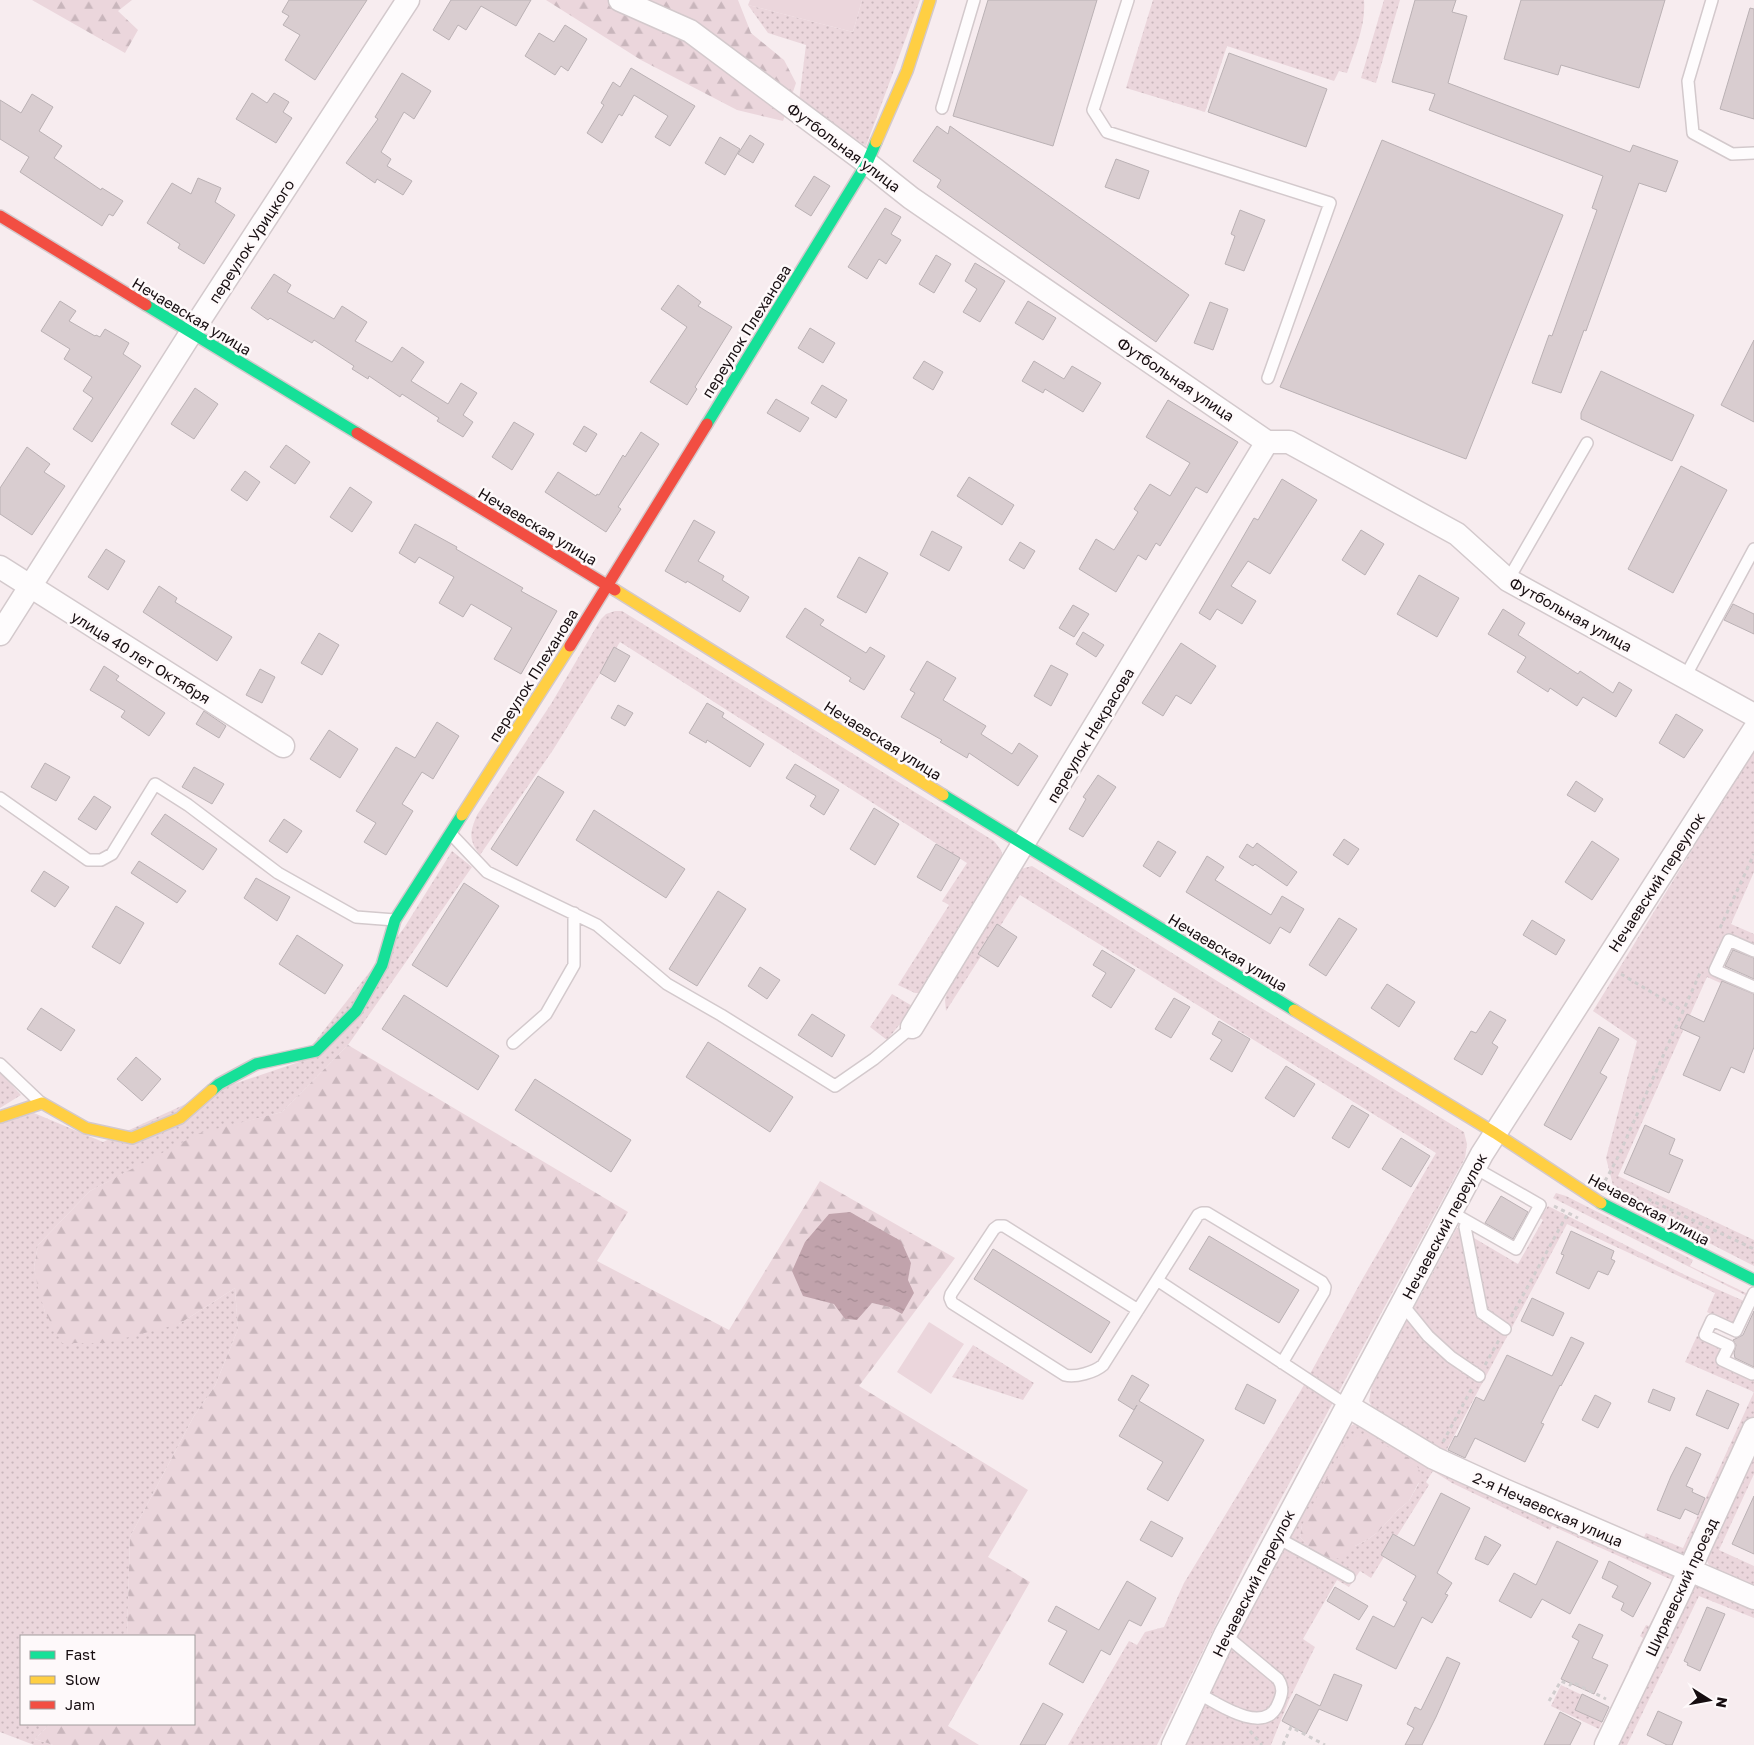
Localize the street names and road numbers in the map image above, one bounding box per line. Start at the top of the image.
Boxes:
street label: Футбольная улица [784,99,904,195]
street label: переулок Урицкого [204,176,298,306]
street label: переулок Плеханова [698,261,794,401]
street label: Нечаевская улица [129,273,255,359]
street label: Футбольная улица [1114,333,1238,425]
street label: Нечаевская улица [475,483,601,569]
street label: Футбольная улица [1507,573,1635,655]
street label: переулок Плеханова [485,605,581,745]
street label: улица 40 лет Октября [68,607,214,707]
street label: переулок Некрасова [1043,664,1137,806]
street label: Нечаевская улица [821,696,945,784]
street label: Нечаевский переулок [1604,809,1708,955]
street label: Нечаевская улица [1165,909,1291,995]
street label: Нечаевский переулок [1398,1150,1490,1302]
street label: Нечаевская улица [1585,1169,1713,1249]
street label: 2-я Нечаевская улица [1470,1468,1626,1550]
street label: Нечаевский переулок [1208,1506,1298,1660]
street label: Ширяевский проезд [1641,1515,1721,1659]

